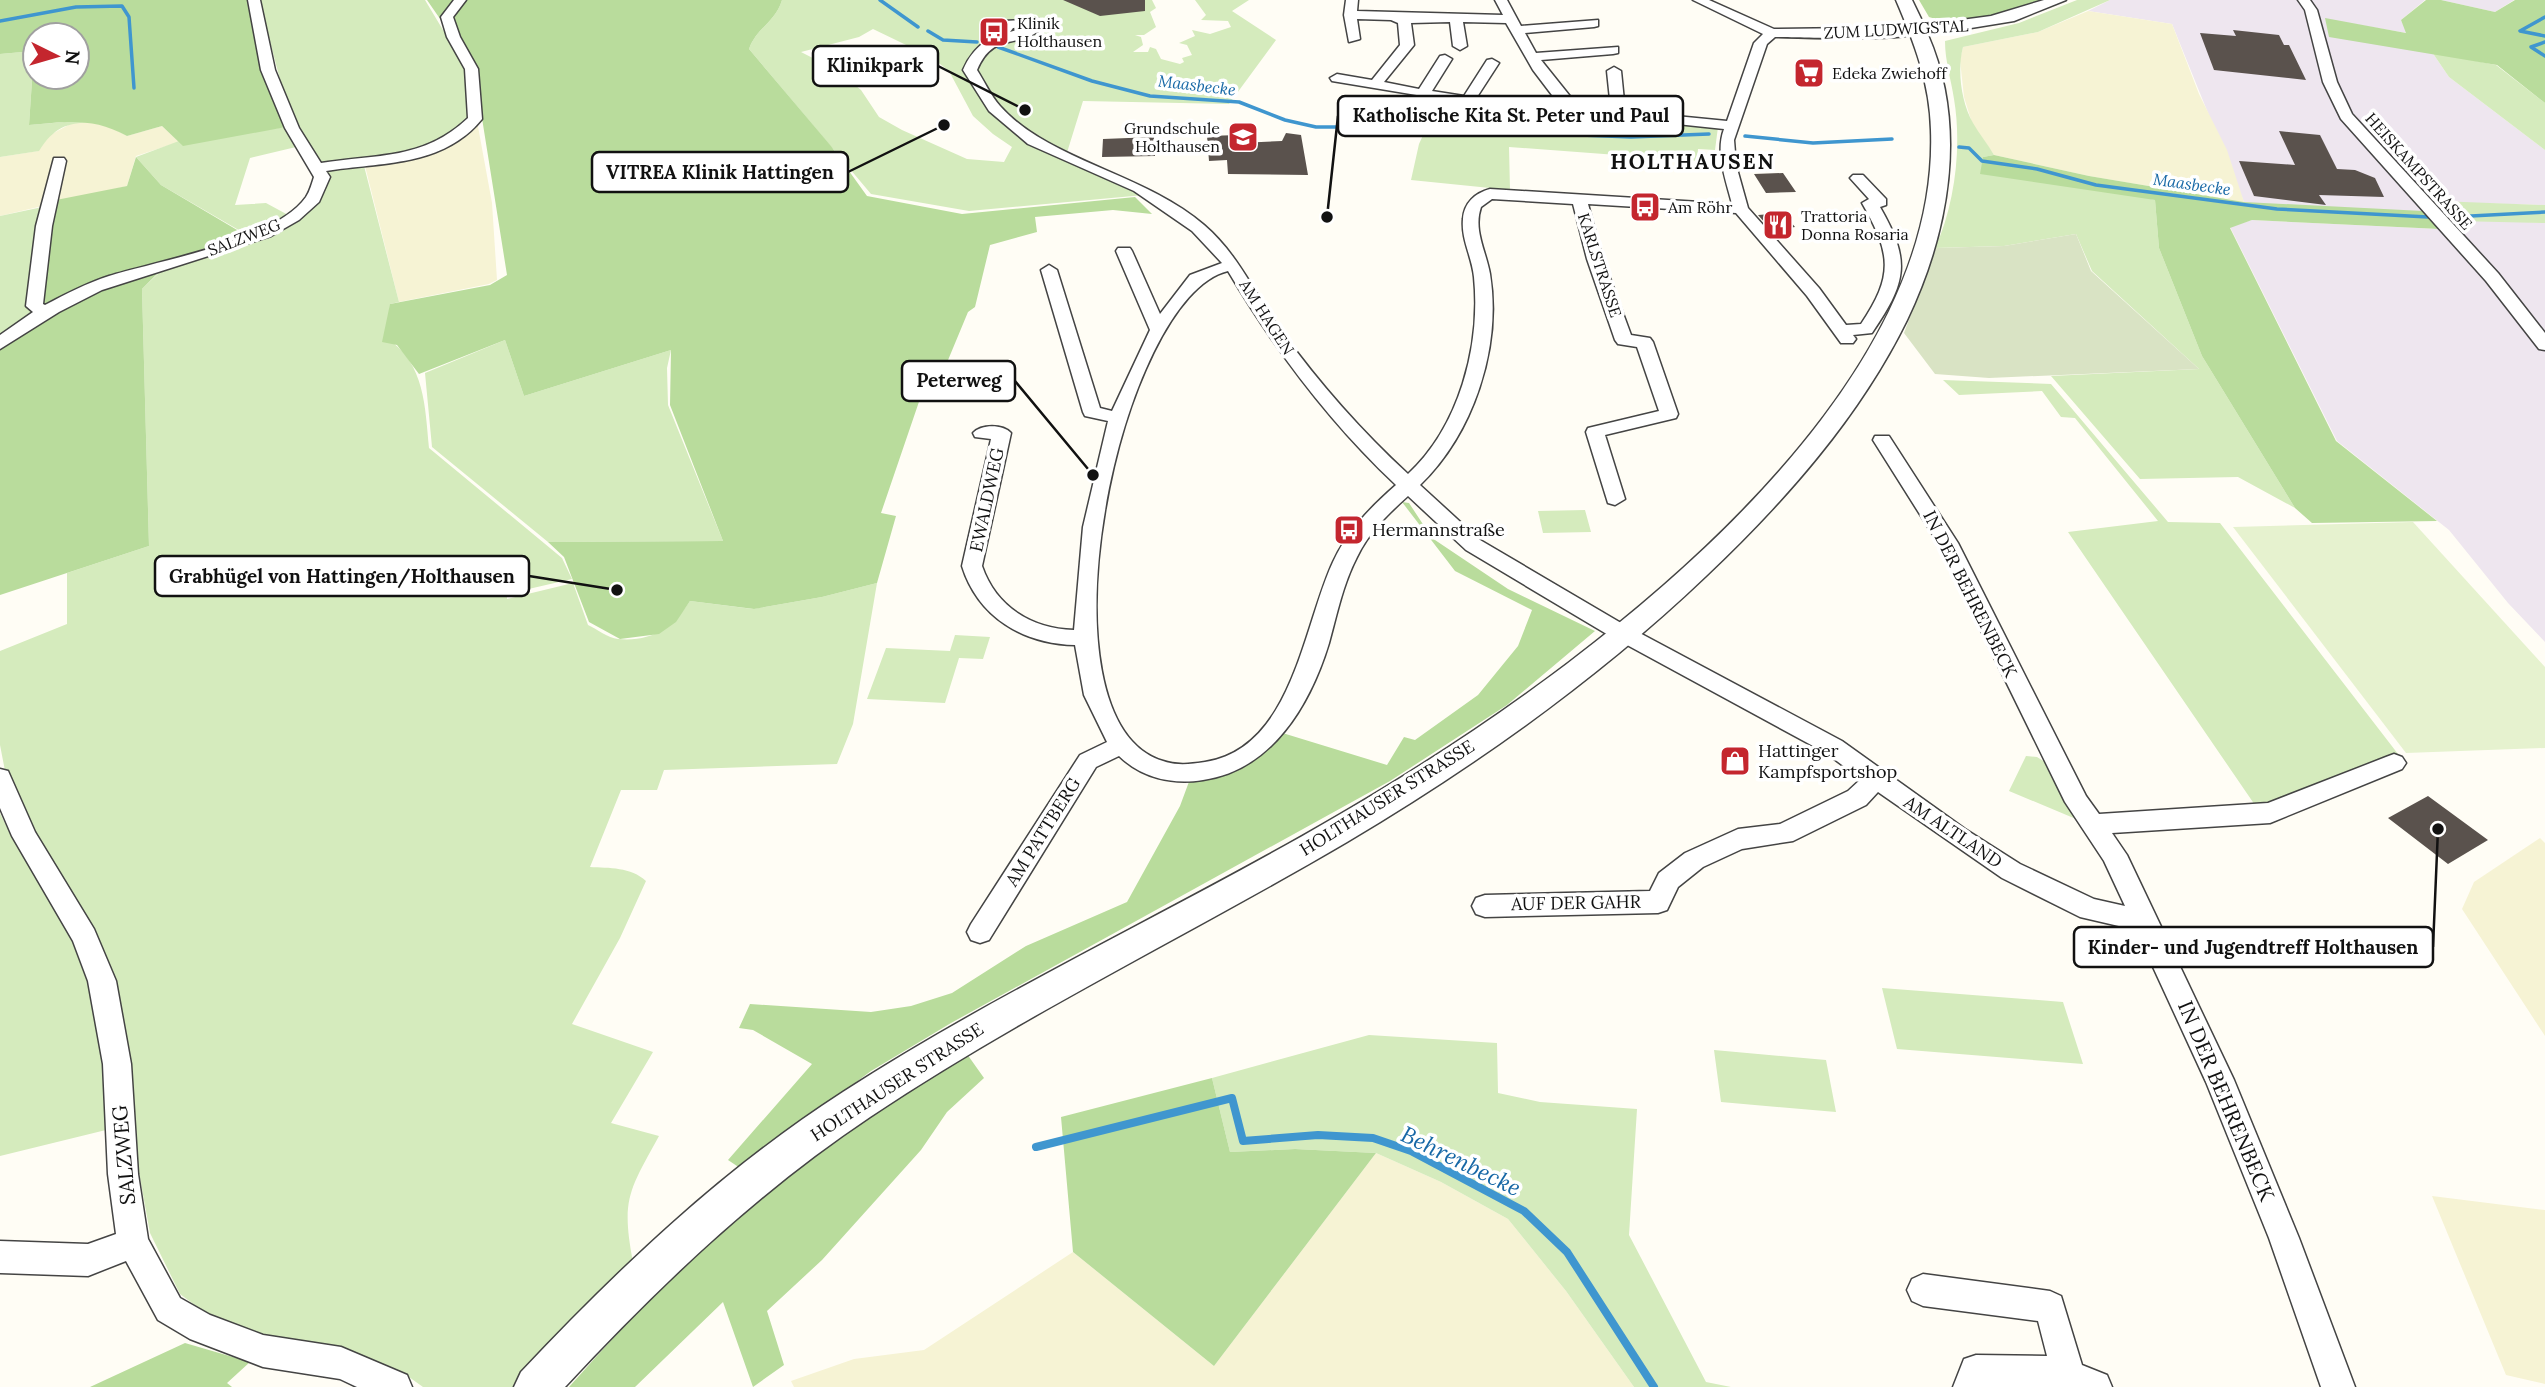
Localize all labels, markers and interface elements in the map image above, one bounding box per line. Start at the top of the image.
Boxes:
place label: Klinik Holthausen [1017,13,1102,51]
bus stop icon: Klinik Holthausen [977,15,1011,49]
street label: ZUM LUDWIGSTAL [1823,15,1969,43]
north arrow [21,21,91,91]
callout: Klinikpark [813,46,938,86]
text: N [60,49,86,66]
text: Klinikpark [827,53,923,77]
supermarket icon: Edeka Zwiehoff [1792,56,1826,90]
place label: Edeka Zwiehoff [1832,63,1948,83]
water label: Maasbecke [1157,70,1237,100]
callout: Katholische Kita St. Peter und Paul [1338,96,1683,136]
text: Katholische Kita St. Peter und Paul [1353,103,1669,127]
street label: HEISKAMPSTRASSE [2361,108,2477,234]
place label: Grundschule Holthausen [1124,118,1220,156]
school or university icon: Grundschule Holthausen [1226,120,1260,154]
district label: HOLTHAUSEN [1610,148,1776,175]
callout: VITREA Klinik Hattingen [592,152,848,192]
text: VITREA Klinik Hattingen [606,160,834,184]
water label: Maasbecke [2152,169,2232,199]
bus stop icon: Am Röhr [1628,190,1662,224]
place label: Am Röhr [1667,197,1732,217]
place label: Trattoria Donna Rosaria [1801,206,1909,244]
restaurant icon: Trattoria Donna Rosaria [1761,208,1795,242]
street label: KARLSTRASSE [1574,210,1626,320]
street label: SALZWEG [205,214,283,260]
street label: AM HAGEN [1235,275,1299,358]
callout: Peterweg [902,361,1015,401]
text: Peterweg [916,368,1003,392]
street label: EWALDWEG [964,445,1009,554]
street label: IN DER BEHRENBECK [1918,506,2023,682]
bus stop icon: Hermannstraße [1332,513,1366,547]
place label: Hermannstraße [1372,518,1505,541]
callout: Grabhügel von Hattingen/Holthausen [155,556,529,596]
text: Grabhügel von Hattingen/Holthausen [169,564,515,589]
street label: HOLTHAUSER STRASSE [1295,734,1478,861]
place label: Hattinger Kampfsportshop [1758,739,1897,783]
shop icon: Hattinger Kampfsportshop [1718,744,1752,778]
street label: AM PATTBERG [999,773,1085,891]
street label: AM ALTLAND [1899,790,2007,873]
street label: AUF DER GAHR [1510,890,1642,915]
callout: Kinder- und Jugendtreff Holthausen [2074,927,2433,967]
text: Kinder- und Jugendtreff Holthausen [2088,935,2418,959]
street label: IN DER BEHRENBECK [2172,996,2281,1206]
street label: HOLTHAUSER STRASSE [806,1017,988,1146]
street label: SALZWEG [106,1104,141,1206]
water label: Behrenbecke [1396,1119,1526,1202]

